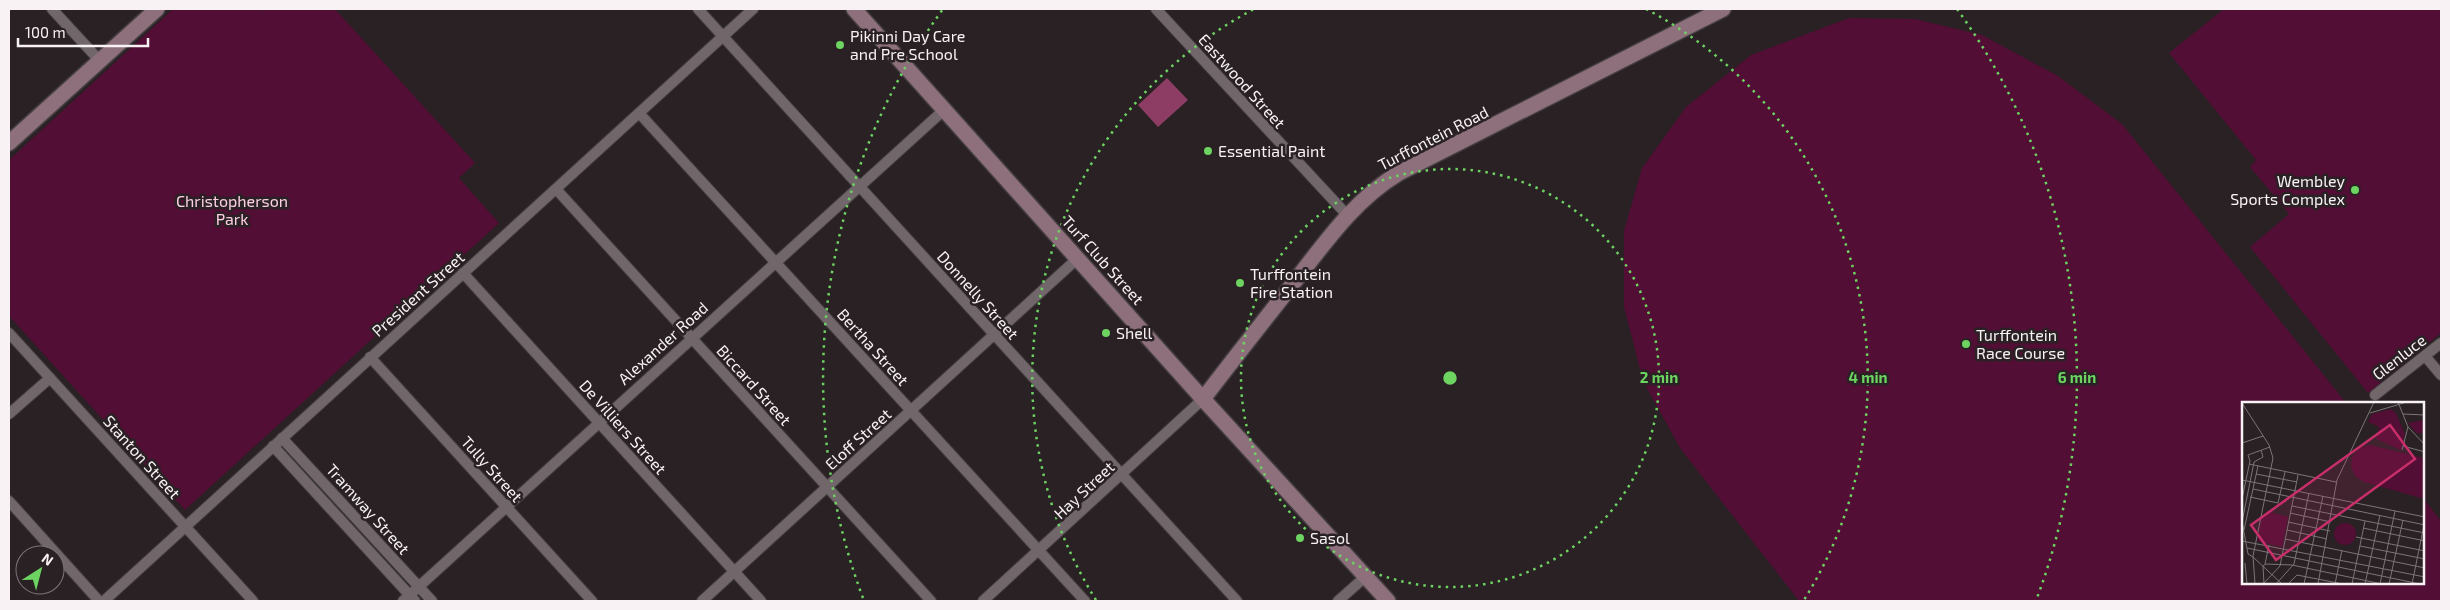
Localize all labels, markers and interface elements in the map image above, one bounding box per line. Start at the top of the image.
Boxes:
scale bar [18,15,148,47]
text: 100 m [25,23,66,41]
place label: Pikinni Day Care and Pre School [850,26,965,63]
street label: Eastwood Street [1195,30,1290,132]
marker: Pikinni Day Care and Pre School [834,39,846,51]
street label: Turffontein Road [1374,102,1491,174]
place label: Essential Paint [1218,141,1325,160]
marker: Essential Paint [1202,145,1214,157]
place label: Wembley Sports Complex [2230,171,2346,208]
marker: Wembley Sports Complex [2349,184,2361,196]
park label: Christopherson Park [176,191,288,228]
street label: Turf Club Street [1059,211,1148,308]
street label: President Street [368,247,468,340]
street label: Donnelly Street [934,247,1023,343]
place label: Turffontein Fire Station [1250,264,1333,301]
marker: Turffontein Fire Station [1234,277,1246,289]
street label: Alexander Road [614,297,711,388]
street label: Bertha Street [834,304,913,389]
place label: Shell [1116,323,1153,342]
place label: Turffontein Race Course [1976,325,2065,362]
marker: Shell [1100,327,1112,339]
street label: Glenluce [2368,330,2429,383]
marker: Turffontein Race Course [1960,338,1972,350]
street label: Biccard Street [713,341,795,429]
text: 2 min [1640,368,1678,386]
text: 4 min [1848,368,1888,386]
text: 6 min [2058,368,2096,386]
centre of rings [1441,369,1459,387]
street label: De Villiers Street [576,375,671,478]
inset map [2242,402,2425,585]
street label: Eloff Street [821,404,895,473]
street label: Stanton Street [100,411,185,502]
street label: Tully Street [458,432,527,506]
street label: Hay Street [1050,457,1118,522]
street label: Tramway Street [323,460,414,558]
place label: Sasol [1310,528,1350,547]
marker: Sasol [1294,532,1306,544]
north arrow [15,545,65,595]
text: N [39,549,57,569]

